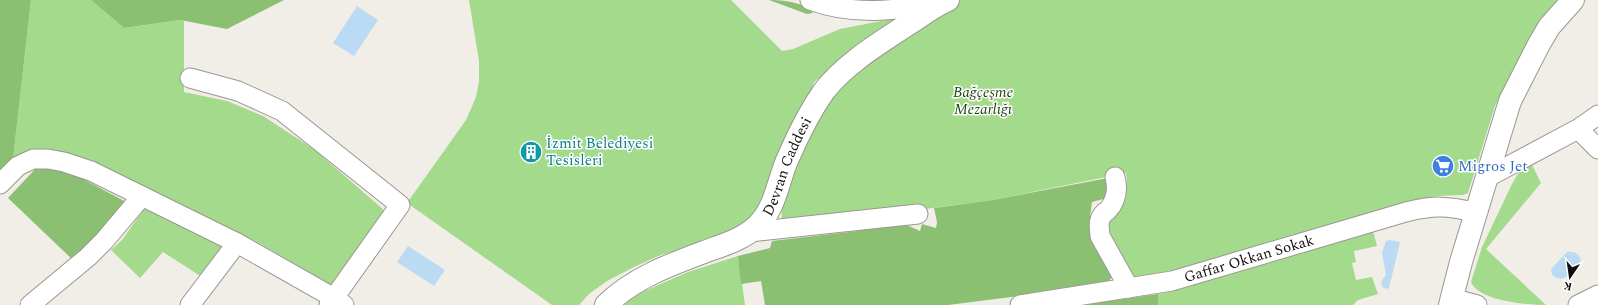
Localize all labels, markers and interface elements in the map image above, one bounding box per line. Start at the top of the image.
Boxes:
park label: Bağçeşme Mezarlığı [953,81,1013,121]
street label: Devran Caddesi [756,112,818,220]
place label: İzmit Belediyesi Tesisleri [546,132,653,172]
building icon: İzmit Belediyesi Tesisleri [518,139,544,165]
supermarket icon: Migros Jet [1430,153,1456,179]
place label: Migros Jet [1458,155,1528,178]
street label: Gaffar Okkan Sokak [1181,228,1317,288]
north arrow [1550,257,1590,297]
text: K [1561,277,1574,295]

